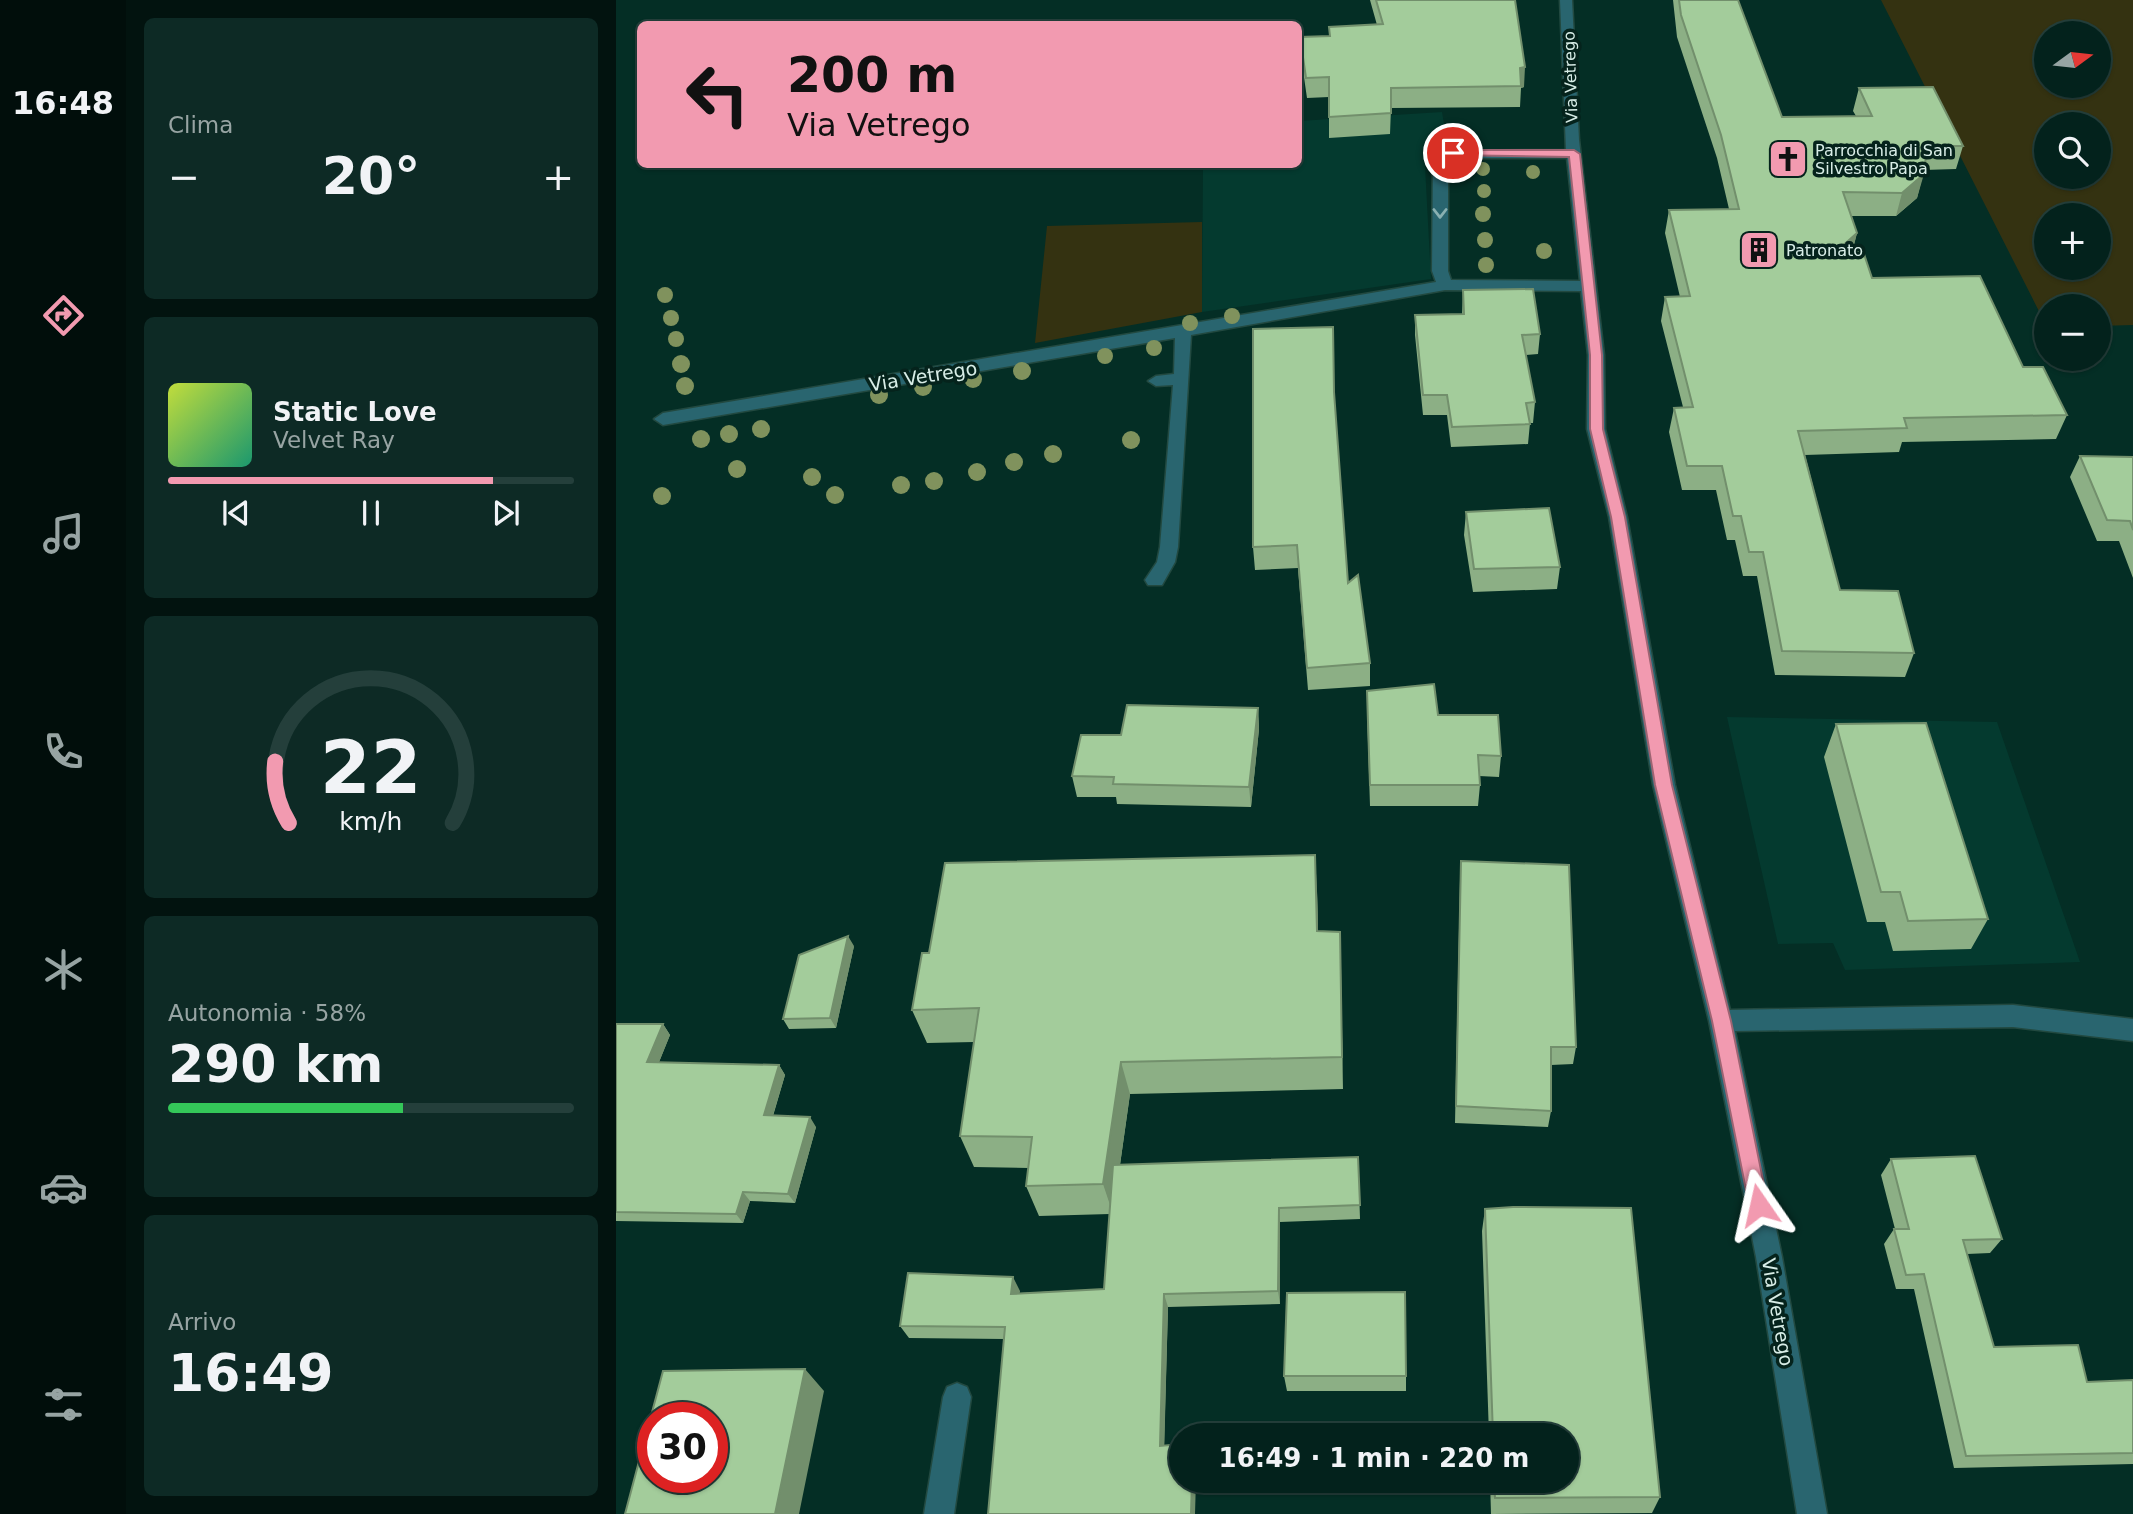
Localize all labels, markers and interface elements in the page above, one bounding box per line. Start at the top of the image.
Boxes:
north arrow [2034,21,2110,98]
map controls [2034,21,2111,371]
street label: Via Vetrego [1559,31,1582,123]
text: 200 m [787,47,957,104]
icon: left [672,49,763,140]
text: 16:48 [12,84,114,122]
text: Via Vetrego [787,106,971,144]
text: Clima [168,112,233,138]
button: search [2034,112,2111,189]
pin [1423,123,1483,183]
icon: arrive [1434,134,1472,172]
church icon: Parrocchia di San Silvestro Papa [1767,138,1809,180]
place label: Parrocchia di San Silvestro Papa [1815,141,1953,178]
text: 20° [322,146,420,206]
text: − [168,155,200,199]
text: + [542,155,574,199]
button: + [2034,203,2111,280]
one-way arrow [1432,208,1448,219]
building icon: Patronato [1738,229,1780,271]
place label: Patronato [1786,241,1863,260]
icon: directions [39,291,88,340]
button: − [2034,294,2111,371]
street label: Via Vetrego [867,357,979,395]
text: Static Love [273,397,437,427]
text: Velvet Ray [273,427,395,453]
icon: previous [217,494,255,532]
icon: pause [352,494,390,532]
icon: next [487,494,525,532]
icon: music [39,509,88,558]
text: 22 [320,725,422,810]
icon: phone [39,727,88,776]
text: km/h [339,807,403,836]
icon: climate [39,945,88,994]
text: Autonomia · 58% [168,1000,366,1026]
text: 290 km [168,1034,383,1094]
icon: car [39,1163,88,1212]
position arrow [1722,1168,1796,1242]
street label: Via Vetrego [1758,1256,1798,1368]
text: Arrivo [168,1309,236,1335]
text: 16:49 [168,1343,334,1403]
icon: filters [39,1380,88,1429]
speed limit sign: 30 [637,1402,728,1493]
text: 16:49 · 1 min · 220 m [1219,1443,1529,1473]

